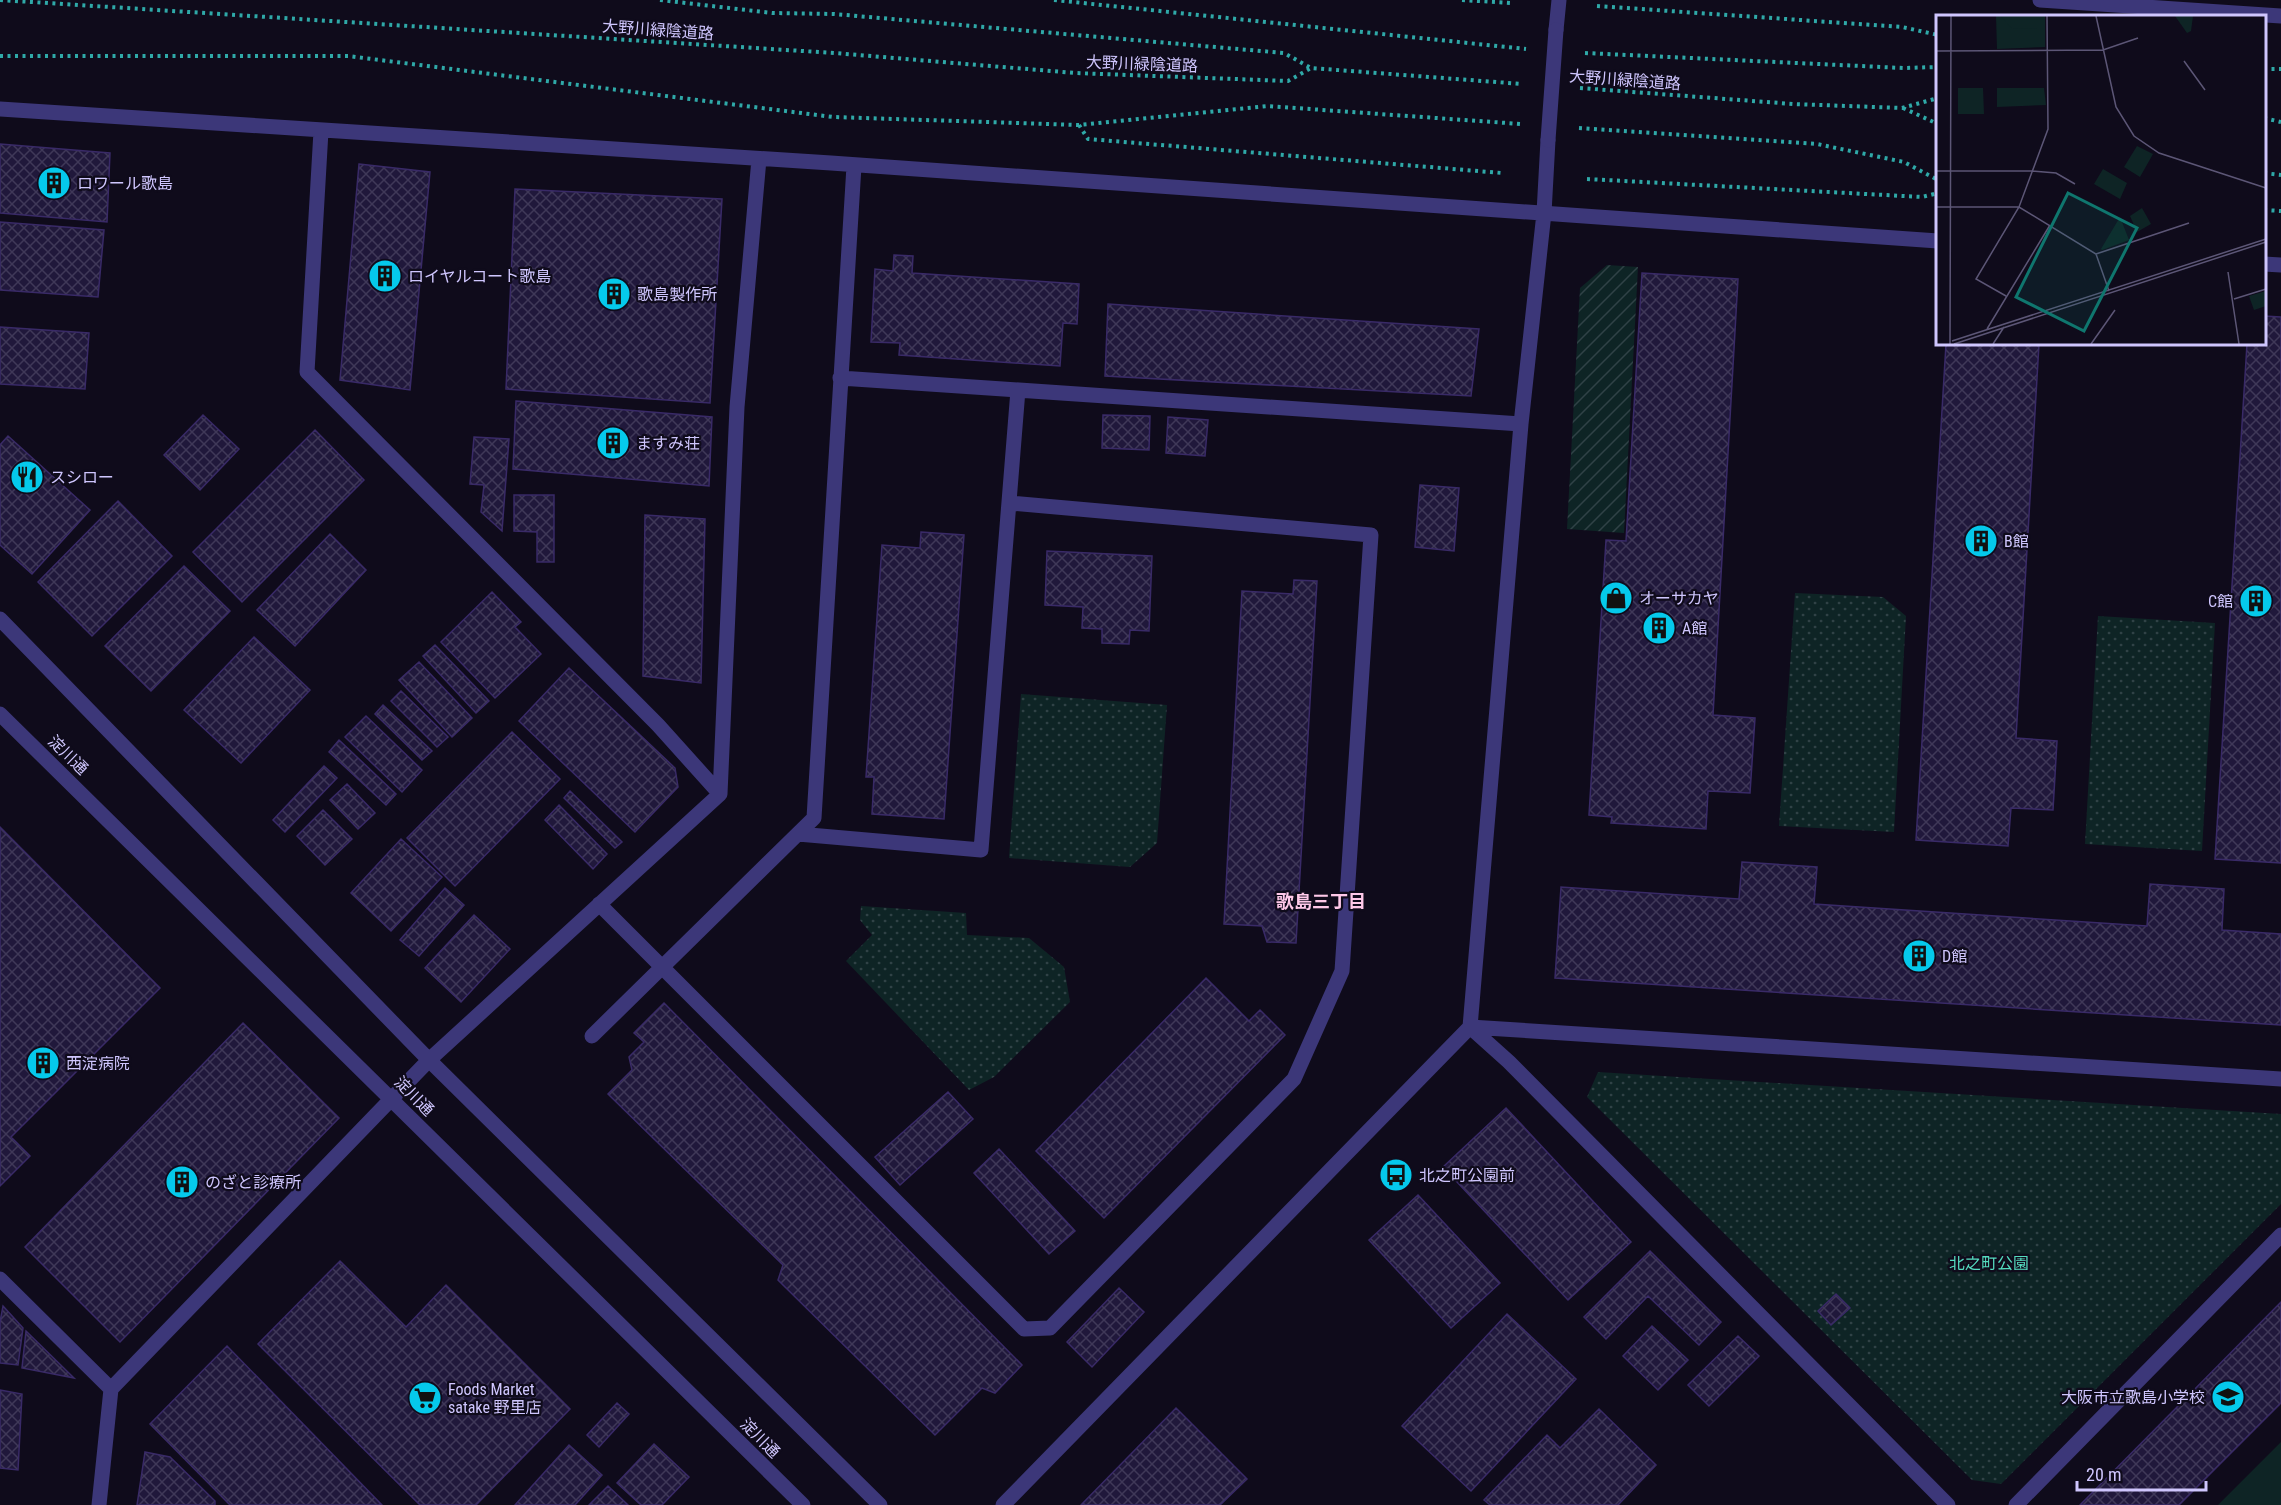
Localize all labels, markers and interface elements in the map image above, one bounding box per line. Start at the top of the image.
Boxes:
inset map [1936,15,2266,345]
street label: 大野川緑陰道路 [601,17,715,43]
street label: 大野川緑陰道路 [1086,53,1198,75]
street label: 大野川緑陰道路 [1568,67,1682,93]
building icon: ロワール歌島 [36,165,72,201]
place label: ロワール歌島 [77,174,173,193]
building icon: ロイヤルコート歌島 [367,258,403,294]
place label: ロイヤルコート歌島 [408,267,551,286]
building icon: 歌島製作所 [596,276,632,312]
place label: 歌島製作所 [637,285,717,304]
building icon: ますみ荘 [595,425,631,461]
place label: ますみ荘 [636,434,700,453]
restaurant icon: スシロー [9,459,45,495]
place label: スシロー [50,468,114,487]
building icon: B館 [1963,523,1999,559]
place label: B館 [2004,532,2029,551]
shop icon: オーサカヤ [1598,580,1634,616]
building icon: C館 [2238,583,2274,619]
place label: オーサカヤ [1639,589,1719,608]
place label: C館 [2208,592,2233,611]
building icon: A館 [1641,610,1677,646]
place label: A館 [1682,619,1707,638]
street label: 淀川通 [44,731,92,779]
district label: 歌島三丁目 [1276,891,1366,912]
building icon: D館 [1901,938,1937,974]
place label: D館 [1942,947,1967,966]
building icon: 西淀病院 [25,1045,61,1081]
place label: 西淀病院 [66,1054,130,1073]
street label: 淀川通 [390,1072,438,1120]
bus stop icon: 北之町公園前 [1378,1157,1414,1193]
building icon: のざと診療所 [164,1164,200,1200]
place label: 北之町公園前 [1419,1166,1515,1185]
place label: のざと診療所 [205,1173,301,1192]
park label: 北之町公園 [1949,1254,2029,1273]
school or university icon: 大阪市立歌島小学校 [2210,1379,2246,1415]
supermarket icon: Foods Market satake 野里店 [407,1380,443,1416]
place label: Foods Market satake 野里店 [448,1380,542,1417]
place label: 大阪市立歌島小学校 [2061,1388,2205,1407]
street label: 淀川通 [736,1414,784,1462]
scale bar [2077,1454,2206,1492]
text: 20 m [2086,1464,2121,1485]

